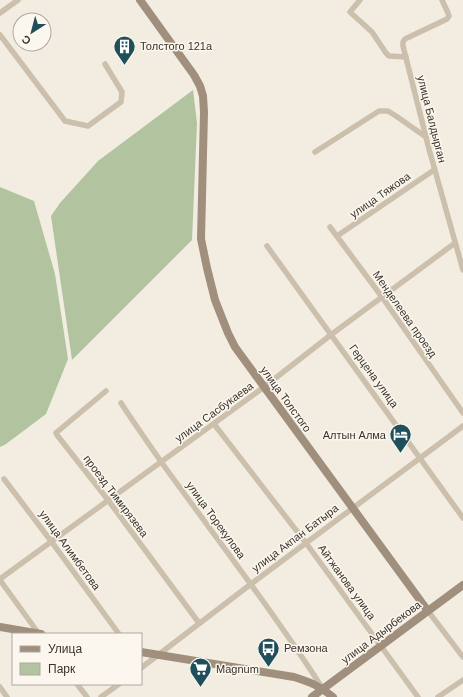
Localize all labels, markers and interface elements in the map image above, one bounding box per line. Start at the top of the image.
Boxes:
north arrow [12,12,52,52]
text: С [19,33,33,47]
building icon: Толстого 121а [112,33,138,66]
place label: Толстого 121а [140,40,213,52]
street label: улица Балдырган [415,74,449,164]
street label: улица Тяжова [348,169,413,220]
street label: Менделеева проезд [371,269,440,360]
street label: Герцена улица [347,342,401,411]
street label: улица Толстого [258,364,314,434]
street label: улица Сасбукаева [173,379,256,444]
hotel icon: Алтын Алма [388,422,414,455]
place label: Алтын Алма [323,429,387,441]
street label: проезд Тимирязева [81,453,151,540]
street label: улица Торекулова [184,479,248,562]
street label: улица Акпан Батыра [249,501,341,574]
street label: улица Алимбетова [37,508,103,593]
street label: Айтжанова улица [316,542,379,623]
street label: улица Адырбекова [339,598,424,666]
legend [12,633,142,685]
bus stop icon: Ремзона [256,635,282,668]
text: Улица [48,642,82,656]
place label: Ремзона [284,642,329,654]
supermarket icon: Magnum [188,656,214,689]
text: Парк [48,662,76,676]
place label: Magnum [216,663,259,675]

